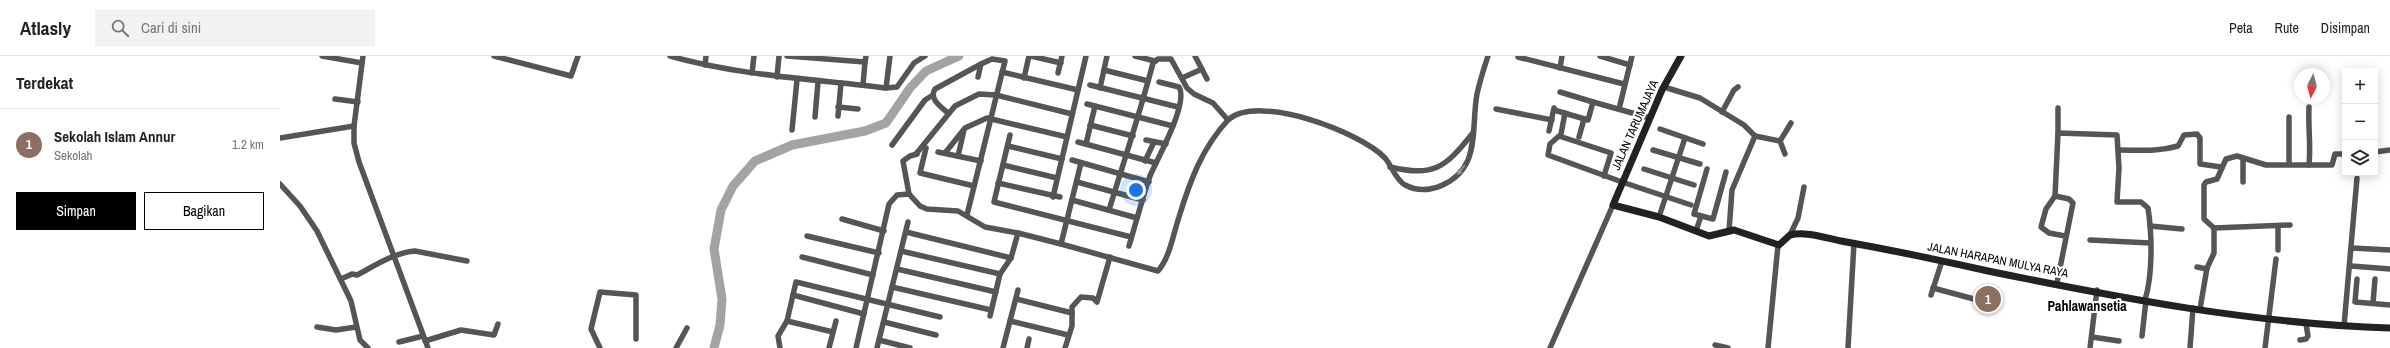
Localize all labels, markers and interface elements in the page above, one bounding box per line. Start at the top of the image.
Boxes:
search box [95,10,375,46]
text: Atlasly [20,15,71,41]
icon: search [109,17,131,39]
text: Cari di sini [141,17,201,38]
text: Peta [2229,19,2253,37]
text: Rute [2275,19,2299,37]
text: Disimpan [2321,19,2370,37]
north arrow [2294,68,2330,104]
map controls [2342,68,2378,176]
button: + [2342,68,2378,104]
text: Terdekat [16,71,73,94]
street label: JALAN TARUMAJAYA [1608,77,1662,173]
button: − [2342,104,2378,140]
text: Sekolah Islam Annur [54,126,175,147]
text: 1 [26,136,32,153]
text: 1.2 km [232,136,264,153]
button: layers [2342,140,2378,176]
text: Sekolah [54,147,93,164]
one-way arrow [1457,165,1465,176]
your location [1126,180,1146,200]
button: Simpan [16,192,136,230]
button: Bagikan [144,192,264,230]
street label: JALAN HARAPAN MULYA RAYA [1926,239,2070,282]
pin: 1 [1975,284,2001,314]
district label: Pahlawansetia [2047,297,2127,315]

